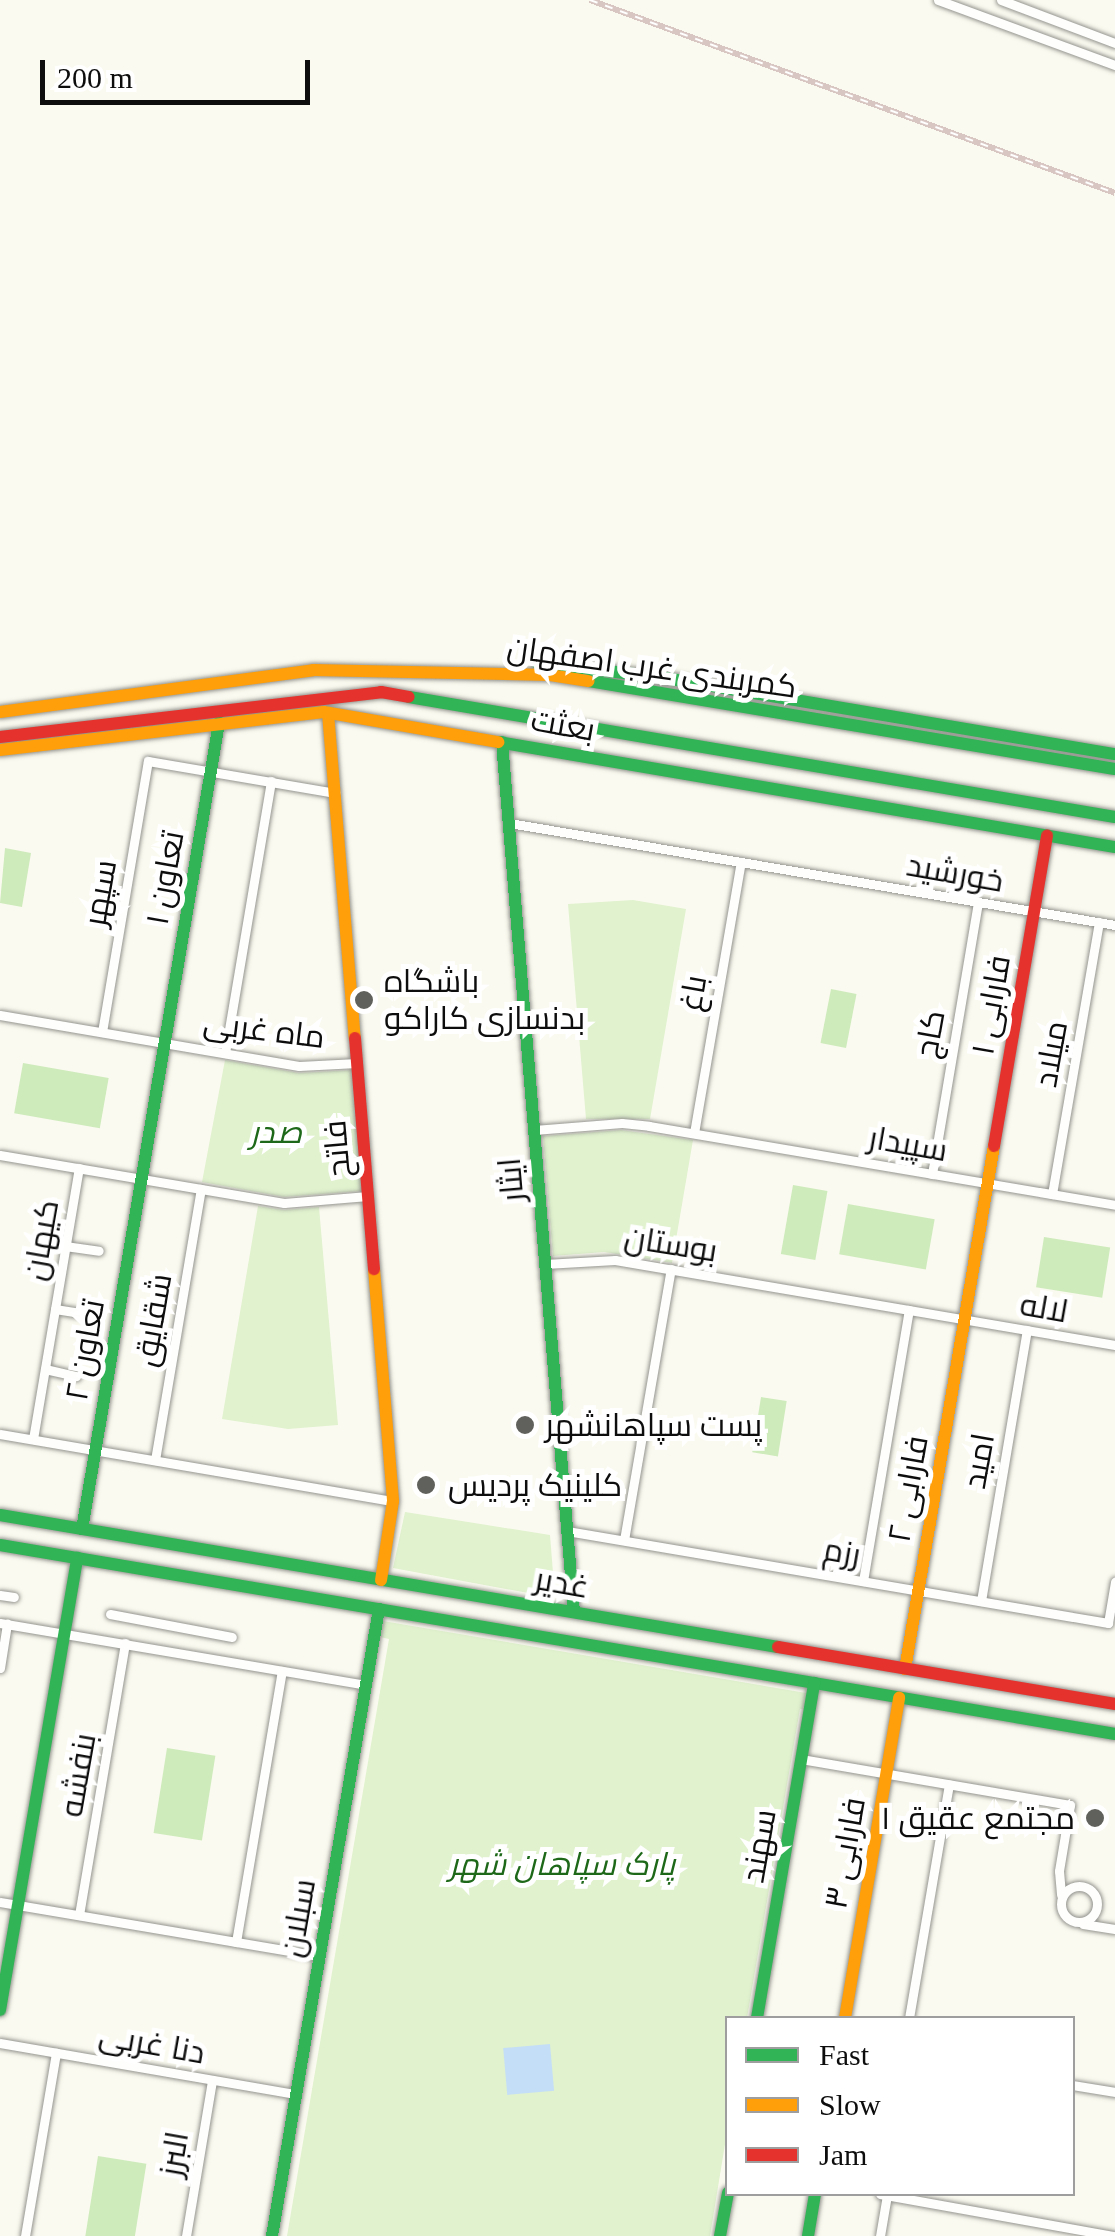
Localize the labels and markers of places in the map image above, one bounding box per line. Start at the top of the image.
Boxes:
place label: باشگاه بدنسازی کاراکو [384,963,585,1038]
marker: باشگاه بدنسازی کاراکو [353,989,375,1011]
place label: پست سپاهانشهر [545,1406,762,1444]
marker: پست سپاهانشهر [514,1414,536,1436]
place label: کلینیک پردیس [448,1466,622,1504]
marker: کلینیک پردیس [413,1472,439,1498]
place label: مجتمع عقیق ۱ [881,1799,1075,1837]
marker: مجتمع عقیق ۱ [1084,1807,1106,1829]

